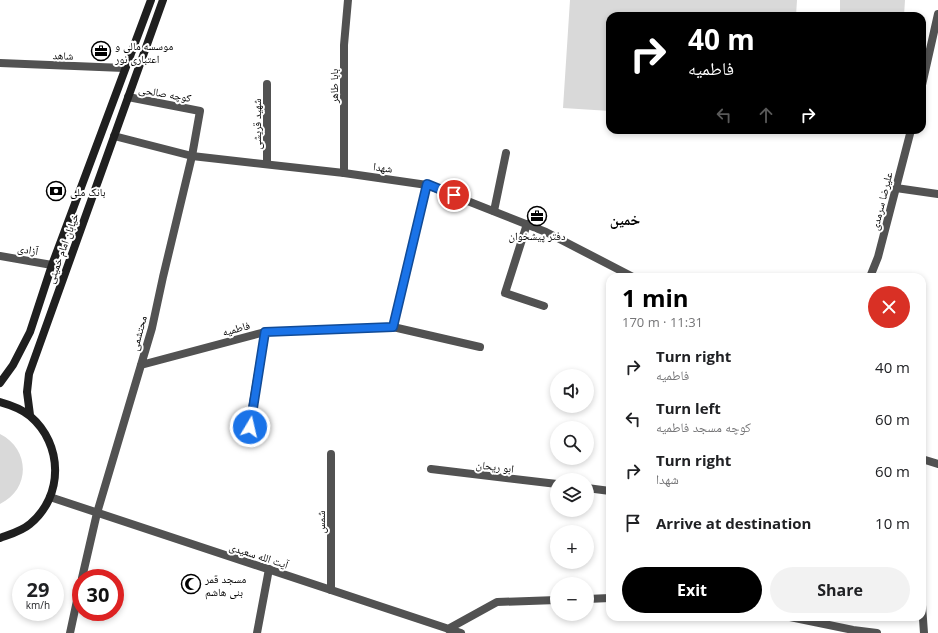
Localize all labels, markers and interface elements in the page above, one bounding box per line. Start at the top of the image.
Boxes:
text: 40 m [688,20,755,58]
icon: right [622,28,674,80]
place label: موسسه مالی و اعتباری نور [114,38,173,66]
office icon: موسسه مالی و اعتباری نور [90,40,112,62]
street label: شاهد [52,47,74,63]
text: فاطمیه [688,56,734,80]
street label: بابا طاهر [326,69,341,104]
street label: کوچه صالحی [138,81,193,105]
street label: شهید قریشی [249,98,264,150]
icon: left [713,104,735,126]
icon: ahead [755,104,777,126]
icon: right [797,104,819,126]
street label: شهدا [372,158,394,176]
street label: علیرضا سرمدی [867,170,896,232]
pin [437,178,471,212]
bank icon: بانک ملی [45,180,67,202]
place label: بانک ملی [70,184,106,199]
icon: arrive [443,184,465,206]
office icon: دفتر پیشخوان [526,205,548,227]
district label: خمین [610,209,640,229]
street label: خیابان امام خمینی [42,211,82,285]
place label: دفتر پیشخوان [509,228,566,243]
street label: آزادی [17,240,40,258]
text: 1 min [622,281,689,314]
button: close [868,286,910,328]
text: 170 m · 11:31 [622,313,703,331]
street label: محتشمی [126,314,150,352]
street label: فاطمیه [220,317,252,339]
text: Turn right [656,346,731,366]
icon: right [622,356,644,378]
text: 40 m [875,357,910,377]
text: فاطمیه [656,366,689,384]
map controls [550,369,594,621]
button: sound [550,369,594,413]
text: Turn left [656,398,721,418]
position arrow [229,406,271,448]
icon: left [622,408,644,430]
text: 60 m [875,409,910,429]
text: کوچه مسجد فاطمیه [656,418,751,436]
button: search [550,421,594,465]
text: Turn right [656,450,731,470]
street label: ابو ریحان [475,456,515,476]
icon: right [622,460,644,482]
text: 60 m [875,461,910,481]
text: شهدا [656,470,679,488]
button: layers [550,473,594,517]
street label: شمس [313,511,328,533]
icon: arrive [622,512,644,534]
text: Arrive at destination [656,513,811,533]
text: 10 m [875,513,910,533]
button: + [550,525,594,569]
street label: آیت الله سعیدی [227,538,291,572]
button: Exit [622,567,762,613]
button: Share [770,567,910,613]
speed limit sign: 30 [72,569,124,621]
place label: مسجد قمر بنی هاشم [204,571,246,600]
mosque icon: مسجد قمر بنی هاشم [180,573,202,595]
text: 29 [27,576,49,603]
button: − [550,577,594,621]
text: km/h [26,598,50,612]

